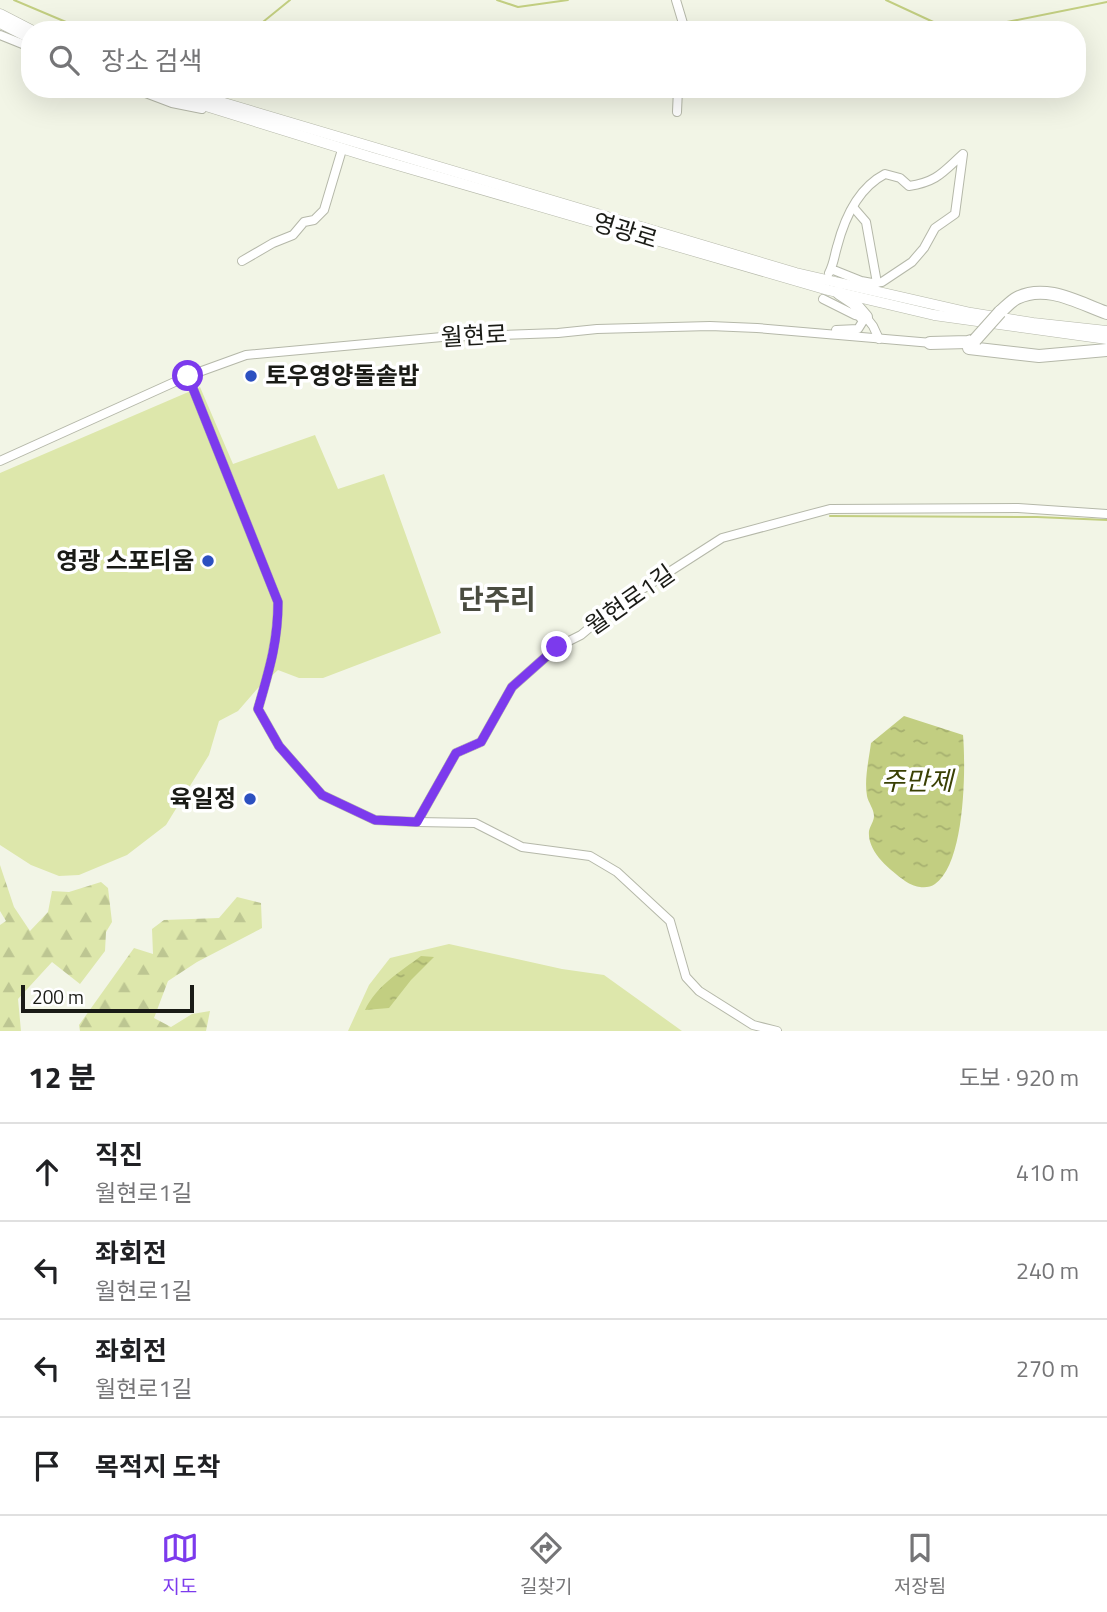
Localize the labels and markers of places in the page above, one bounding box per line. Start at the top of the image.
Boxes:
place label: 토우영양돌솥밥 [265,357,420,393]
marker: 토우영양돌솥밥 [243,368,259,384]
place label: 영광 스포티움 [56,542,194,578]
marker: 영광 스포티움 [200,553,216,569]
place label: 육일정 [170,780,236,816]
marker: 육일정 [242,791,258,807]

